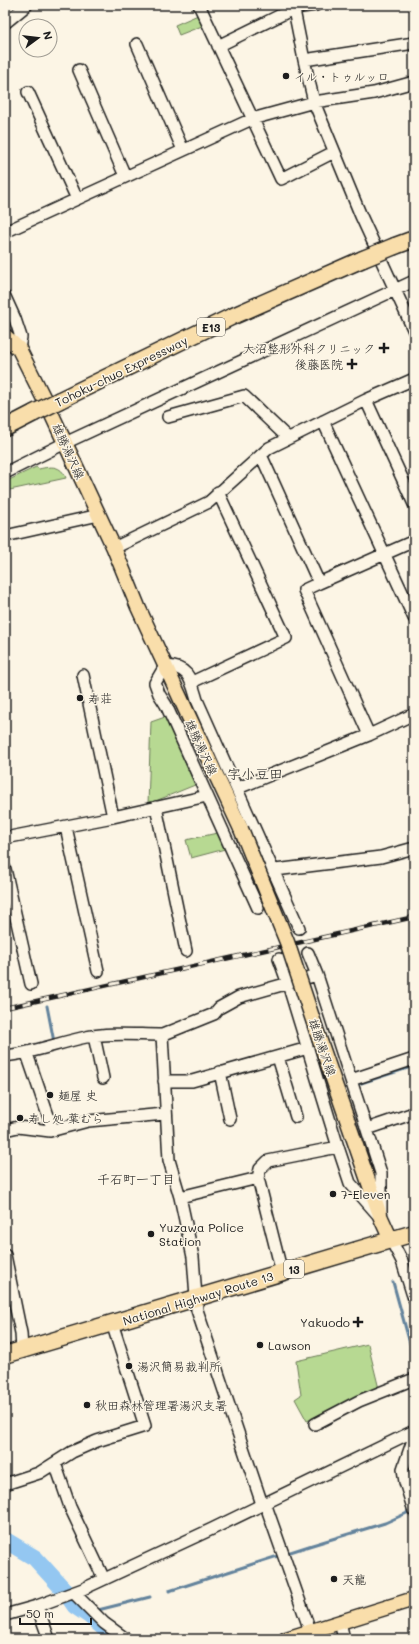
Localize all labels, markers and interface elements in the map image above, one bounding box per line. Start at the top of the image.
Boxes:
north arrow [18,18,58,58]
text: N [40,29,56,41]
place label: イル・トゥルッロ [294,68,389,84]
marker: イル・トゥルッロ [281,71,291,81]
road number: E13 [197,318,225,336]
street label: Tohoku-chuo Expressway [52,332,190,410]
place label: 大沼整形外科クリニック [243,340,375,356]
marker: 大沼整形外科クリニック [378,342,390,354]
place label: 後藤医院 [295,356,343,372]
marker: 後藤医院 [346,358,358,370]
street label: 雄勝湯沢線 [49,420,89,482]
place label: 寿荘 [88,690,112,706]
marker: 寿荘 [75,693,85,703]
street label: 雄勝湯沢線 [182,716,222,778]
district label: 字小豆田 [227,764,283,783]
street label: 雄勝湯沢線 [306,1016,340,1078]
place label: 麺屋 史 [58,1087,98,1103]
marker: 麺屋 史 [45,1090,55,1100]
place label: 寿し処 葉むら [28,1110,104,1126]
marker: 寿し処 葉むら [15,1113,25,1123]
district label: 千石町一丁目 [97,1170,175,1187]
place label: 7-Eleven [341,1186,390,1202]
marker: 7-Eleven [328,1189,338,1199]
place label: Yuzawa Police Station [159,1219,244,1249]
marker: Yuzawa Police Station [146,1229,156,1239]
road number: 13 [284,1260,304,1278]
street label: National Highway Route 13 [121,1267,275,1329]
place label: Yakuodo [300,1314,350,1330]
marker: Yakuodo [353,1317,363,1327]
place label: Lawson [268,1337,311,1353]
marker: Lawson [255,1340,265,1350]
place label: 湯沢簡易裁判所 [137,1358,221,1374]
marker: 湯沢簡易裁判所 [124,1361,134,1371]
place label: 秋田森林管理署湯沢支署 [95,1397,227,1413]
marker: 秋田森林管理署湯沢支署 [82,1400,92,1410]
place label: 天龍 [342,1571,366,1587]
marker: 天龍 [329,1574,339,1584]
scale bar [20,1600,91,1626]
text: 50 m [26,1605,54,1621]

